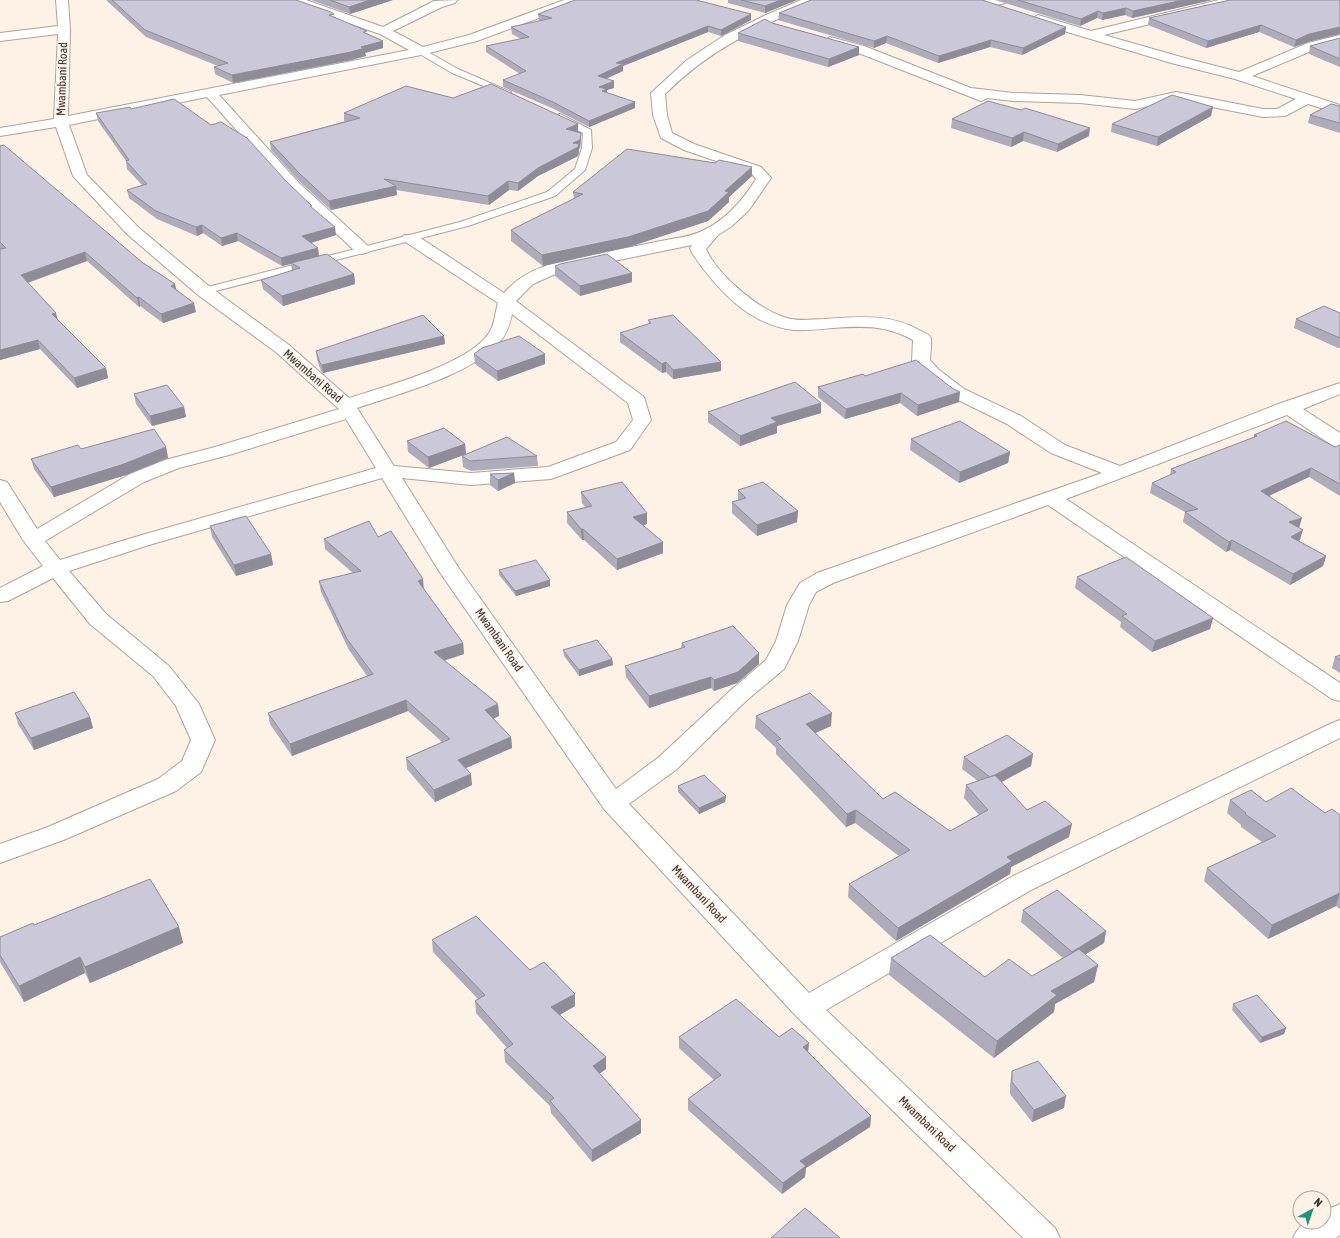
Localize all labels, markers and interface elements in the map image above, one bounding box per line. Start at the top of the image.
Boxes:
street label: Mwambani Road [54,42,70,116]
street label: Mwambani Road [281,347,345,405]
street label: Mwambani Road [472,606,526,674]
street label: Mwambani Road [669,862,729,926]
street label: Mwambani Road [896,1093,958,1155]
north arrow [1292,1190,1332,1230]
text: N [1312,1196,1325,1209]

